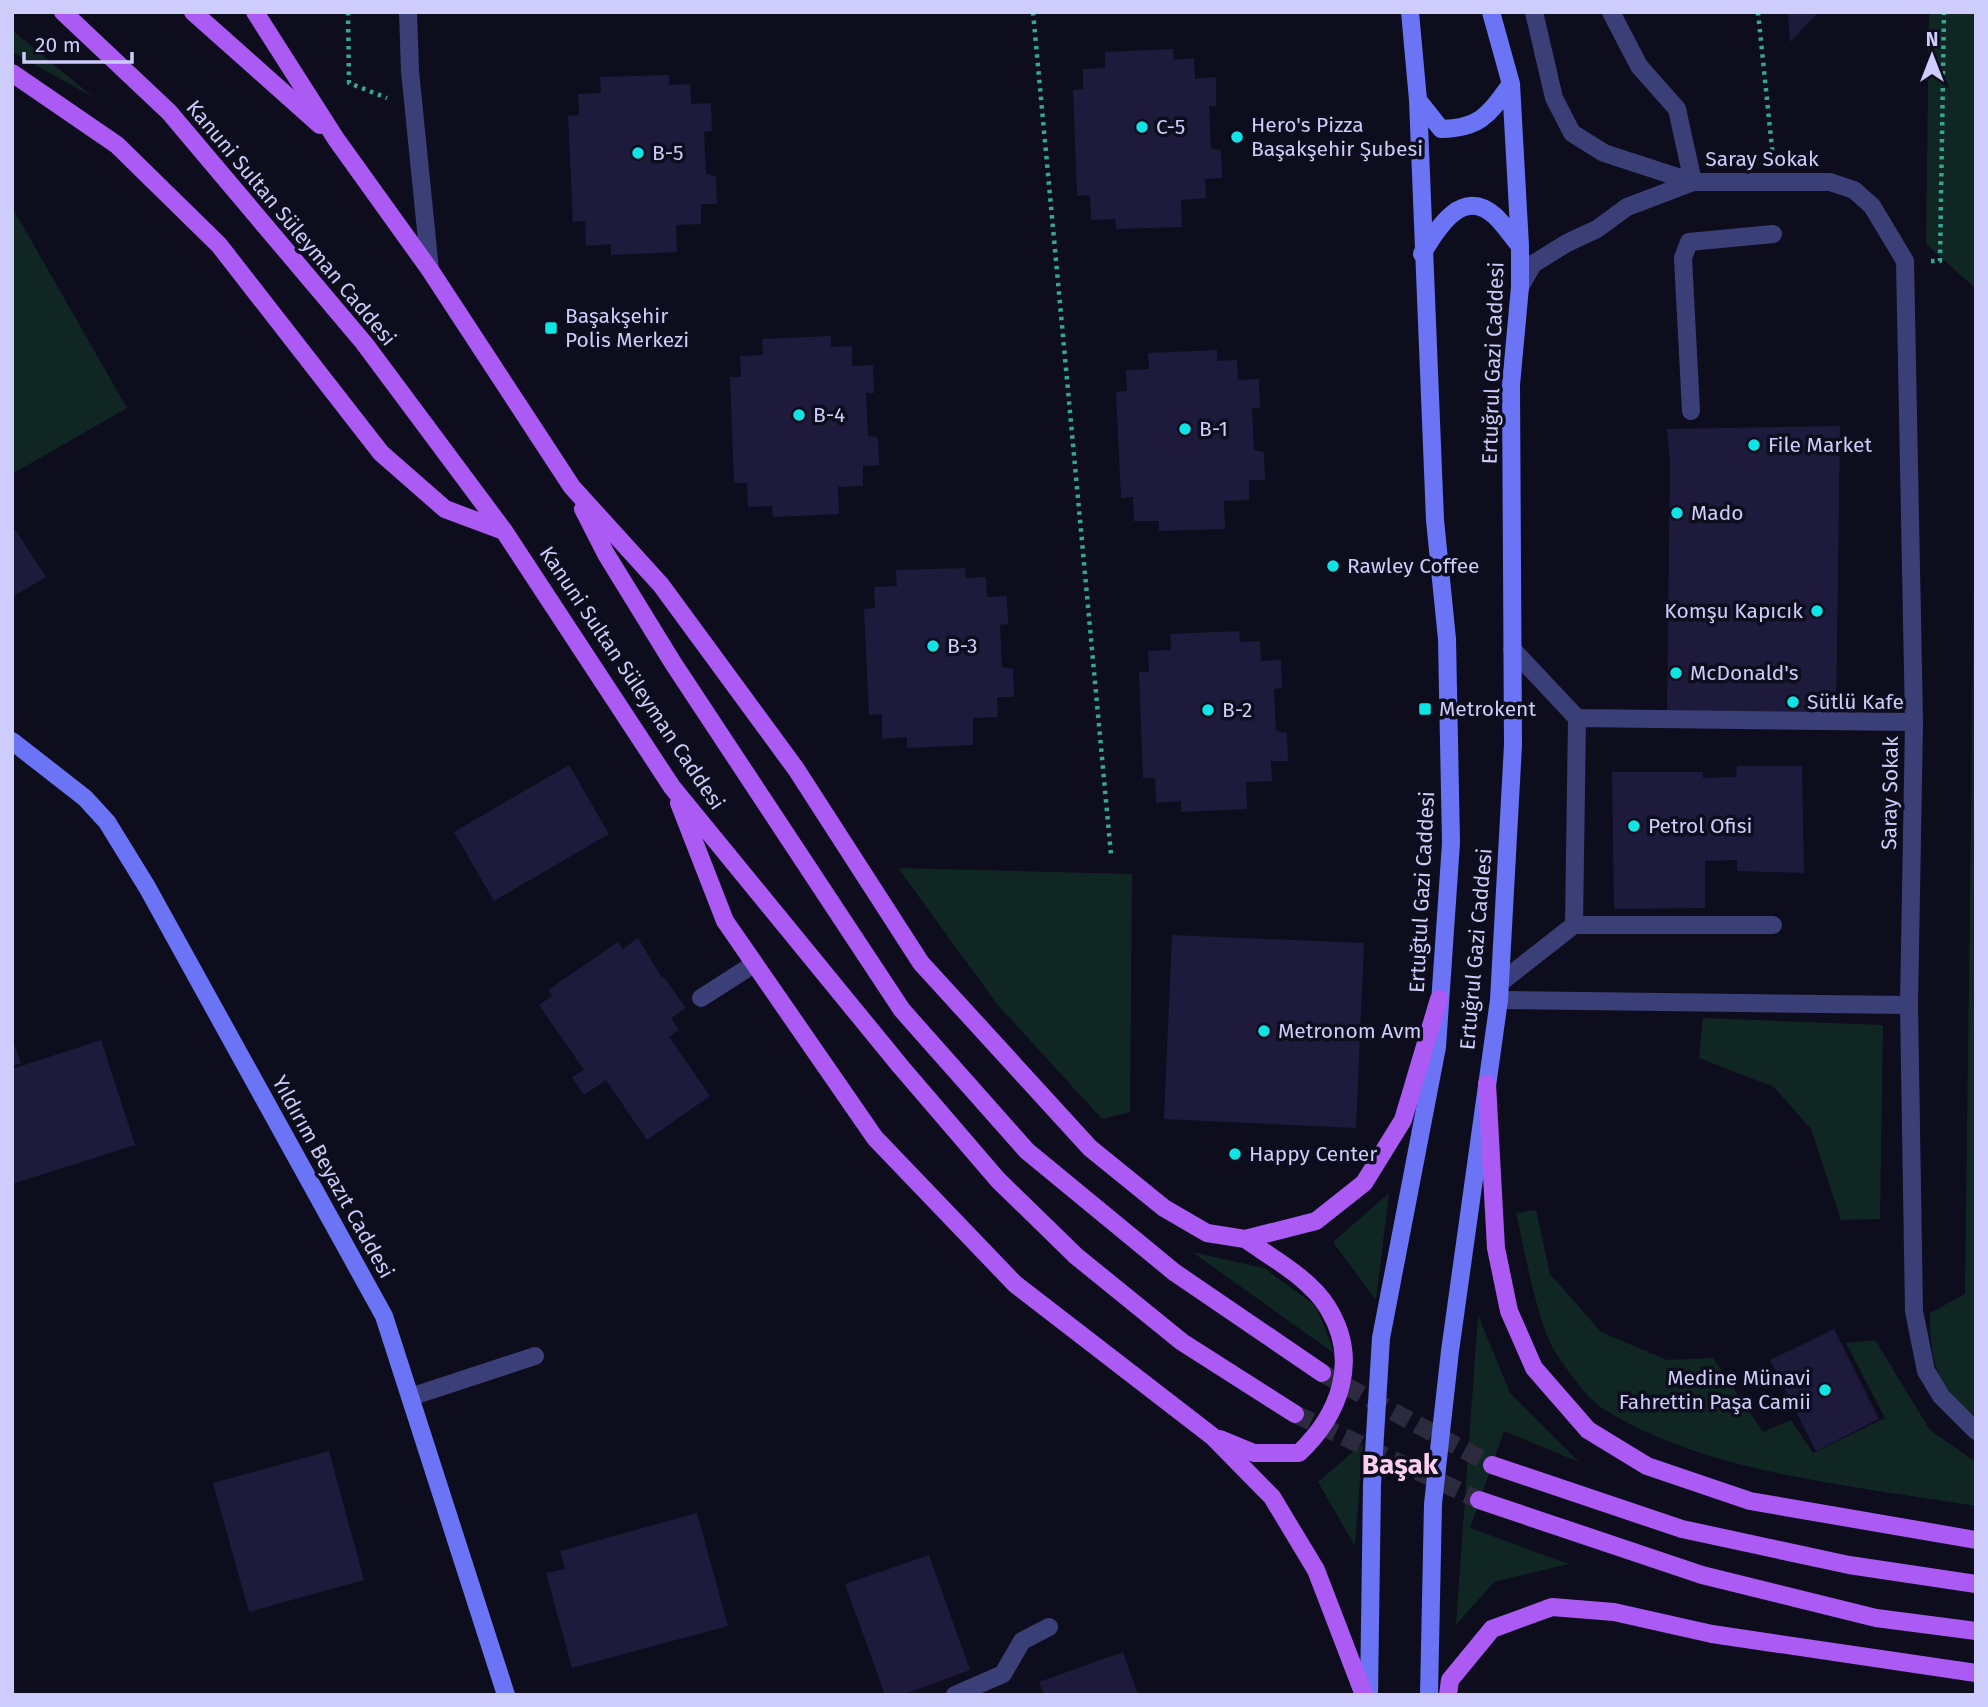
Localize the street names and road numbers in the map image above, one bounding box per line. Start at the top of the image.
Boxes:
street label: Kanuni Sultan Süleyman Caddesi [181,95,401,351]
street label: Saray Sokak [1705,146,1819,172]
street label: Ertuğrul Gazi Caddesi [1476,261,1510,465]
street label: Kanuni Sultan Süleyman Caddesi [534,541,730,815]
street label: Saray Sokak [1876,736,1904,850]
street label: Ertuğtul Gazi Caddesi [1404,790,1440,994]
street label: Ertuğrul Gazi Caddesi [1454,847,1498,1051]
street label: Yıldırım Beyazıt Caddesi [266,1071,400,1283]

